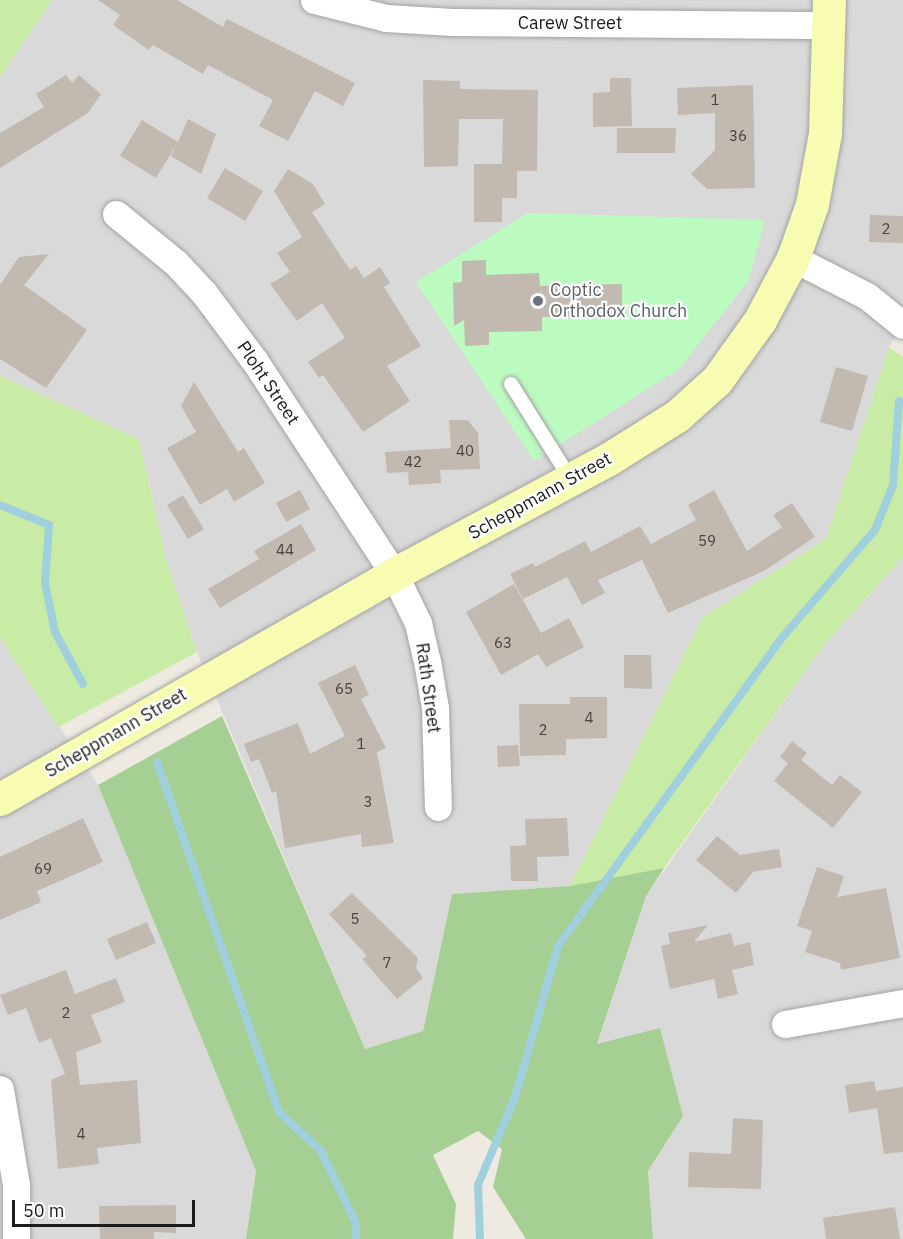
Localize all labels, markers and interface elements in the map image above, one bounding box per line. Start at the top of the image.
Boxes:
street label: Carew Street [518,12,622,34]
house number: 1 [711,91,719,109]
house number: 36 [729,127,747,145]
house number: 2 [882,220,890,238]
place label: Coptic Orthodox Church [550,280,687,322]
marker: Coptic Orthodox Church [531,294,545,308]
street label: Ploht Street [232,337,304,429]
house number: 40 [456,442,474,460]
street label: Scheppmann Street [465,448,615,544]
house number: 42 [404,453,422,471]
house number: 59 [698,532,716,550]
house number: 44 [276,541,294,559]
house number: 63 [494,634,512,652]
street label: Rath Street [411,641,445,735]
house number: 65 [335,680,353,698]
street label: Scheppmann Street [41,684,191,782]
house number: 4 [585,709,593,727]
house number: 2 [539,721,547,739]
house number: 1 [357,735,365,753]
house number: 3 [364,793,372,811]
house number: 69 [34,860,52,878]
house number: 5 [351,910,359,928]
house number: 7 [383,954,391,972]
house number: 2 [62,1004,70,1022]
house number: 4 [77,1125,85,1143]
scale bar [15,1188,198,1226]
text: 50 m [23,1199,65,1222]

